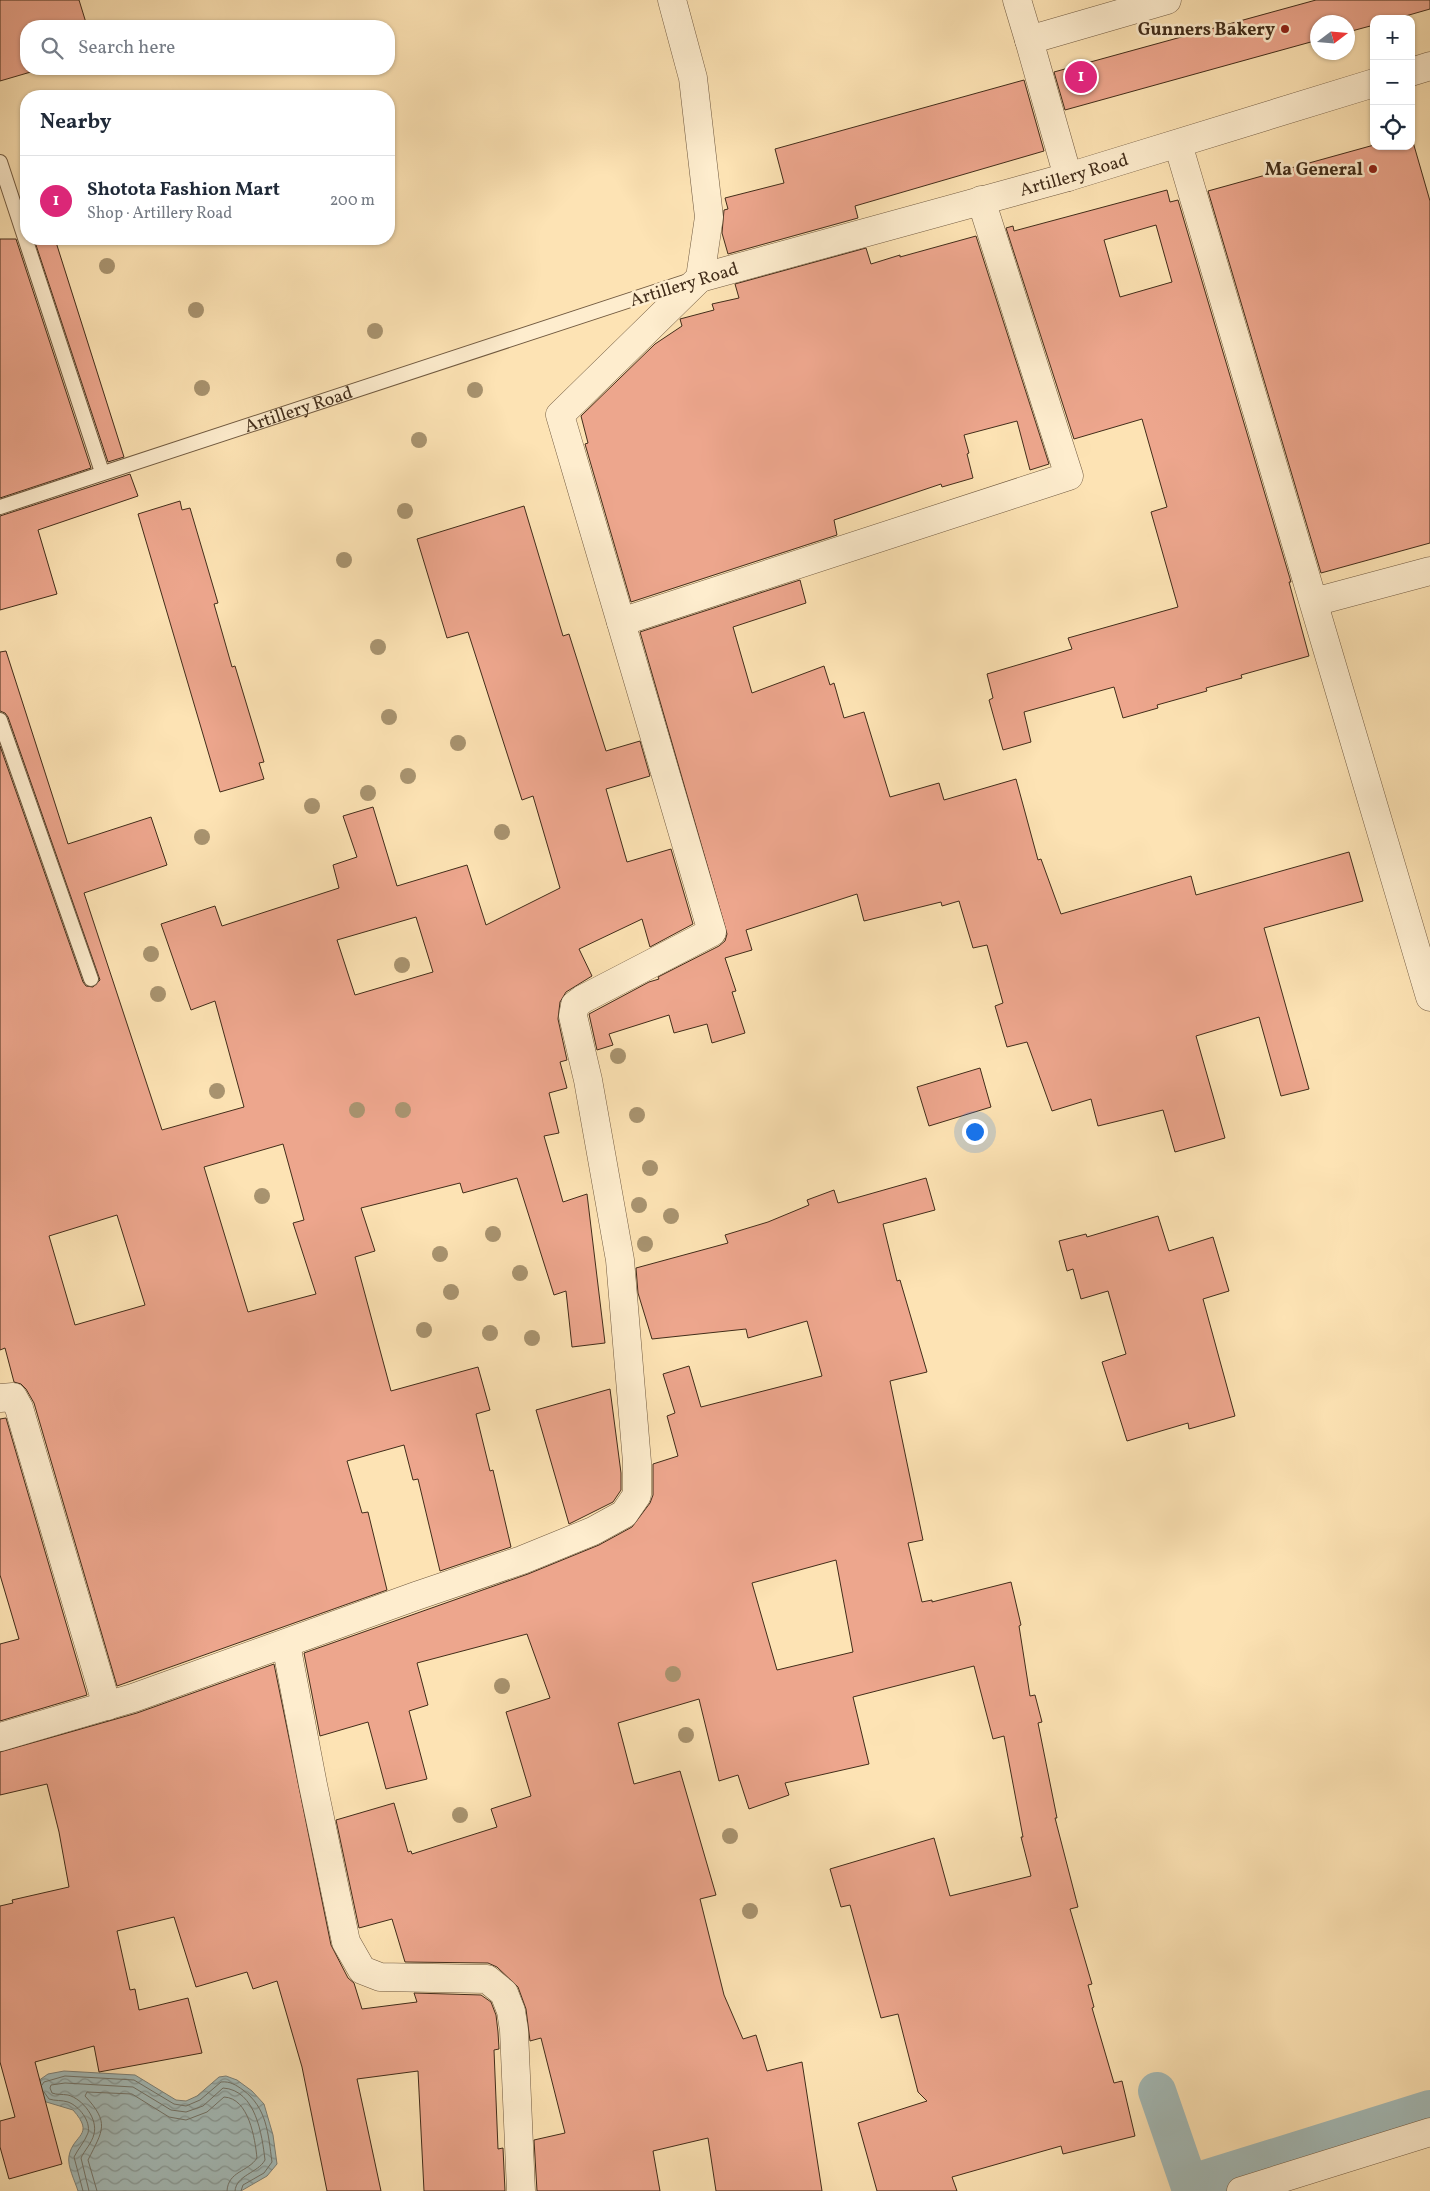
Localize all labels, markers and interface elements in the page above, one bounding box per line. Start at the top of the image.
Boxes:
north arrow [1310,15,1355,60]
map controls [1370,15,1415,150]
button: + [1370,15,1415,60]
place label: Gunners Bakery [1138,18,1275,43]
search box [20,20,395,75]
marker: Gunners Bakery [1279,23,1291,35]
icon: search [38,34,66,62]
text: Search here [78,35,175,61]
pin: 1 [1065,58,1097,96]
button: − [1370,60,1415,105]
button: locate [1370,105,1415,150]
text: Nearby [40,108,111,137]
street label: Artillery Road [1017,148,1132,204]
place label: Ma General [1265,158,1363,183]
marker: Ma General [1367,163,1379,175]
text: Shotota Fashion Mart [87,177,280,203]
text: 1 [53,190,59,212]
text: 200 m [330,190,375,212]
text: Shop · Artillery Road [87,203,232,225]
street label: Artillery Road [627,257,742,314]
street label: Artillery Road [242,381,356,440]
your location [962,1119,988,1145]

